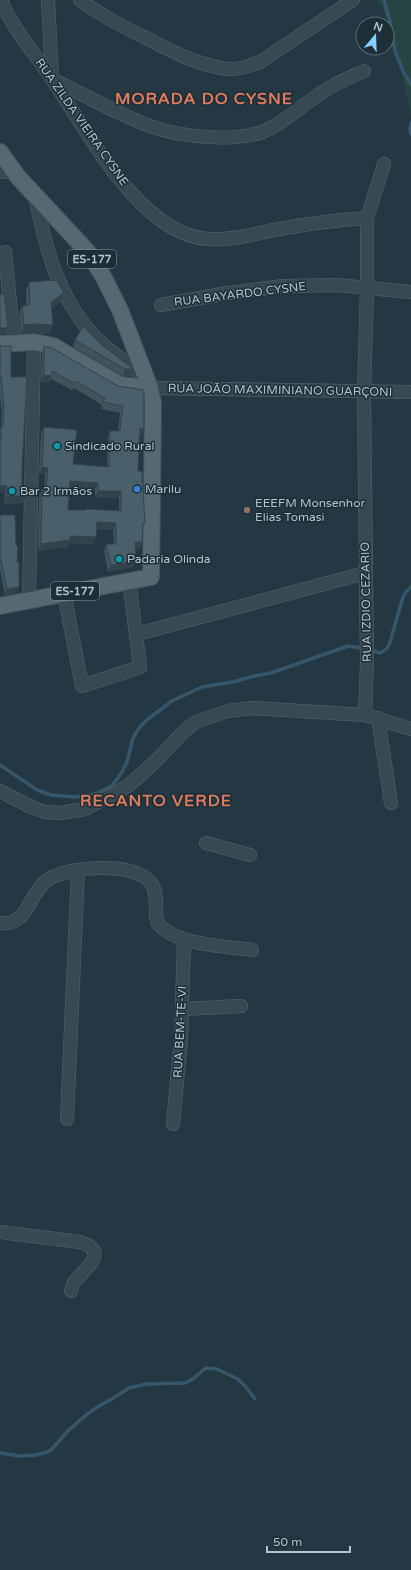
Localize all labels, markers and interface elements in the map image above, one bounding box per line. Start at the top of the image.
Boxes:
north arrow [355,16,395,56]
text: N [372,19,384,35]
street label: RUA ZILDA VIEIRA CYSNE [33,56,132,189]
district label: MORADA DO CYSNE [115,89,293,109]
road number: ES-177 [68,250,116,268]
street label: RUA BAYARDO CYSNE [173,279,307,309]
street label: RUA JOÃO MAXIMINIANO GUARÇONI [168,381,392,399]
place label: Sindicado Rural [65,439,154,453]
marker: Sindicado Rural [52,441,62,451]
place label: Marilu [145,482,181,496]
place label: Bar 2 Irmãos [20,484,92,498]
marker: Marilu [132,484,142,494]
marker: Bar 2 Irmãos [7,486,17,496]
place label: EEEFM Monsenhor Elias Tomasi [255,496,365,524]
marker: EEEFM Monsenhor Elias Tomasi [242,505,252,515]
street label: RUA IZDIO CEZARIO [358,542,374,662]
place label: Padaria Olinda [127,552,211,566]
marker: Padaria Olinda [114,554,124,564]
road number: ES-177 [51,582,99,600]
district label: RECANTO VERDE [80,791,232,811]
street label: RUA BEM-TE-VI [171,986,189,1078]
scale bar [267,1528,350,1554]
text: 50 m [273,1535,302,1549]

